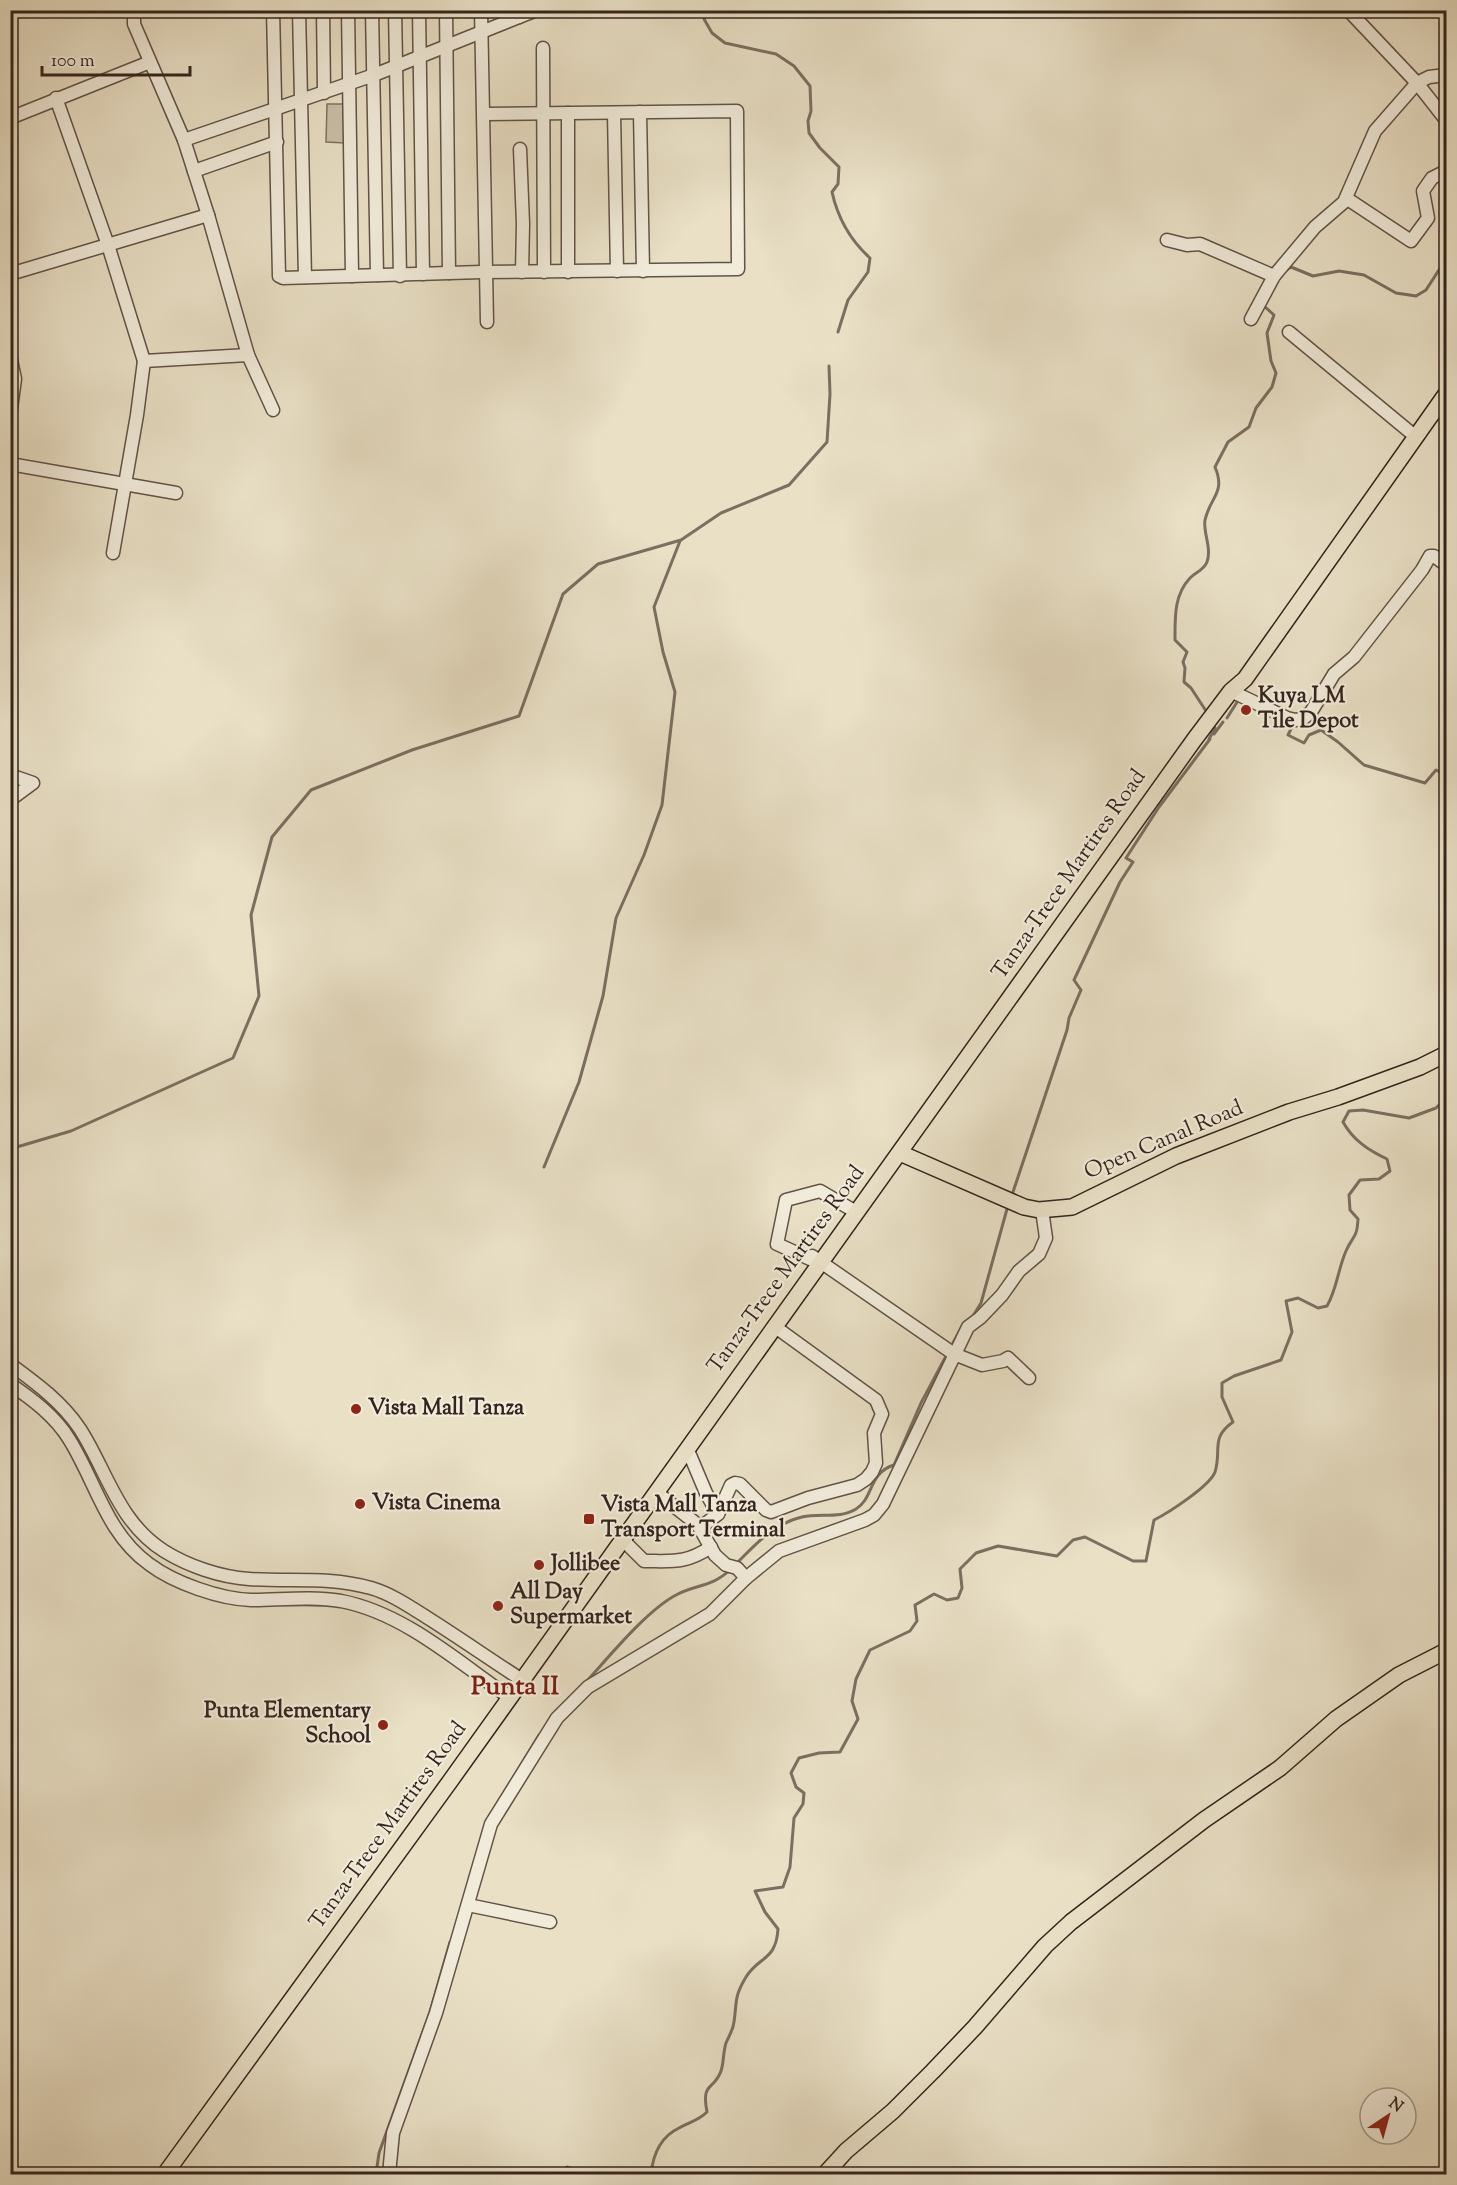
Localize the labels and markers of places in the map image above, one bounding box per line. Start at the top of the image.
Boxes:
place label: Kuya LM Tile Depot [1258,681,1359,738]
marker: Kuya LM Tile Depot [1239,703,1253,717]
place label: Vista Mall Tanza [368,1393,525,1425]
marker: Vista Mall Tanza [349,1402,363,1416]
place label: Vista Cinema [372,1488,502,1520]
place label: Vista Mall Tanza Transport Terminal [601,1490,786,1547]
marker: Vista Cinema [353,1497,367,1511]
marker: Vista Mall Tanza Transport Terminal [582,1512,596,1526]
place label: Jollibee [549,1549,620,1581]
marker: Jollibee [532,1558,546,1572]
place label: All Day Supermarket [510,1577,632,1634]
marker: All Day Supermarket [491,1599,505,1613]
place label: Punta Elementary School [204,1696,372,1753]
marker: Punta Elementary School [376,1718,390,1732]

